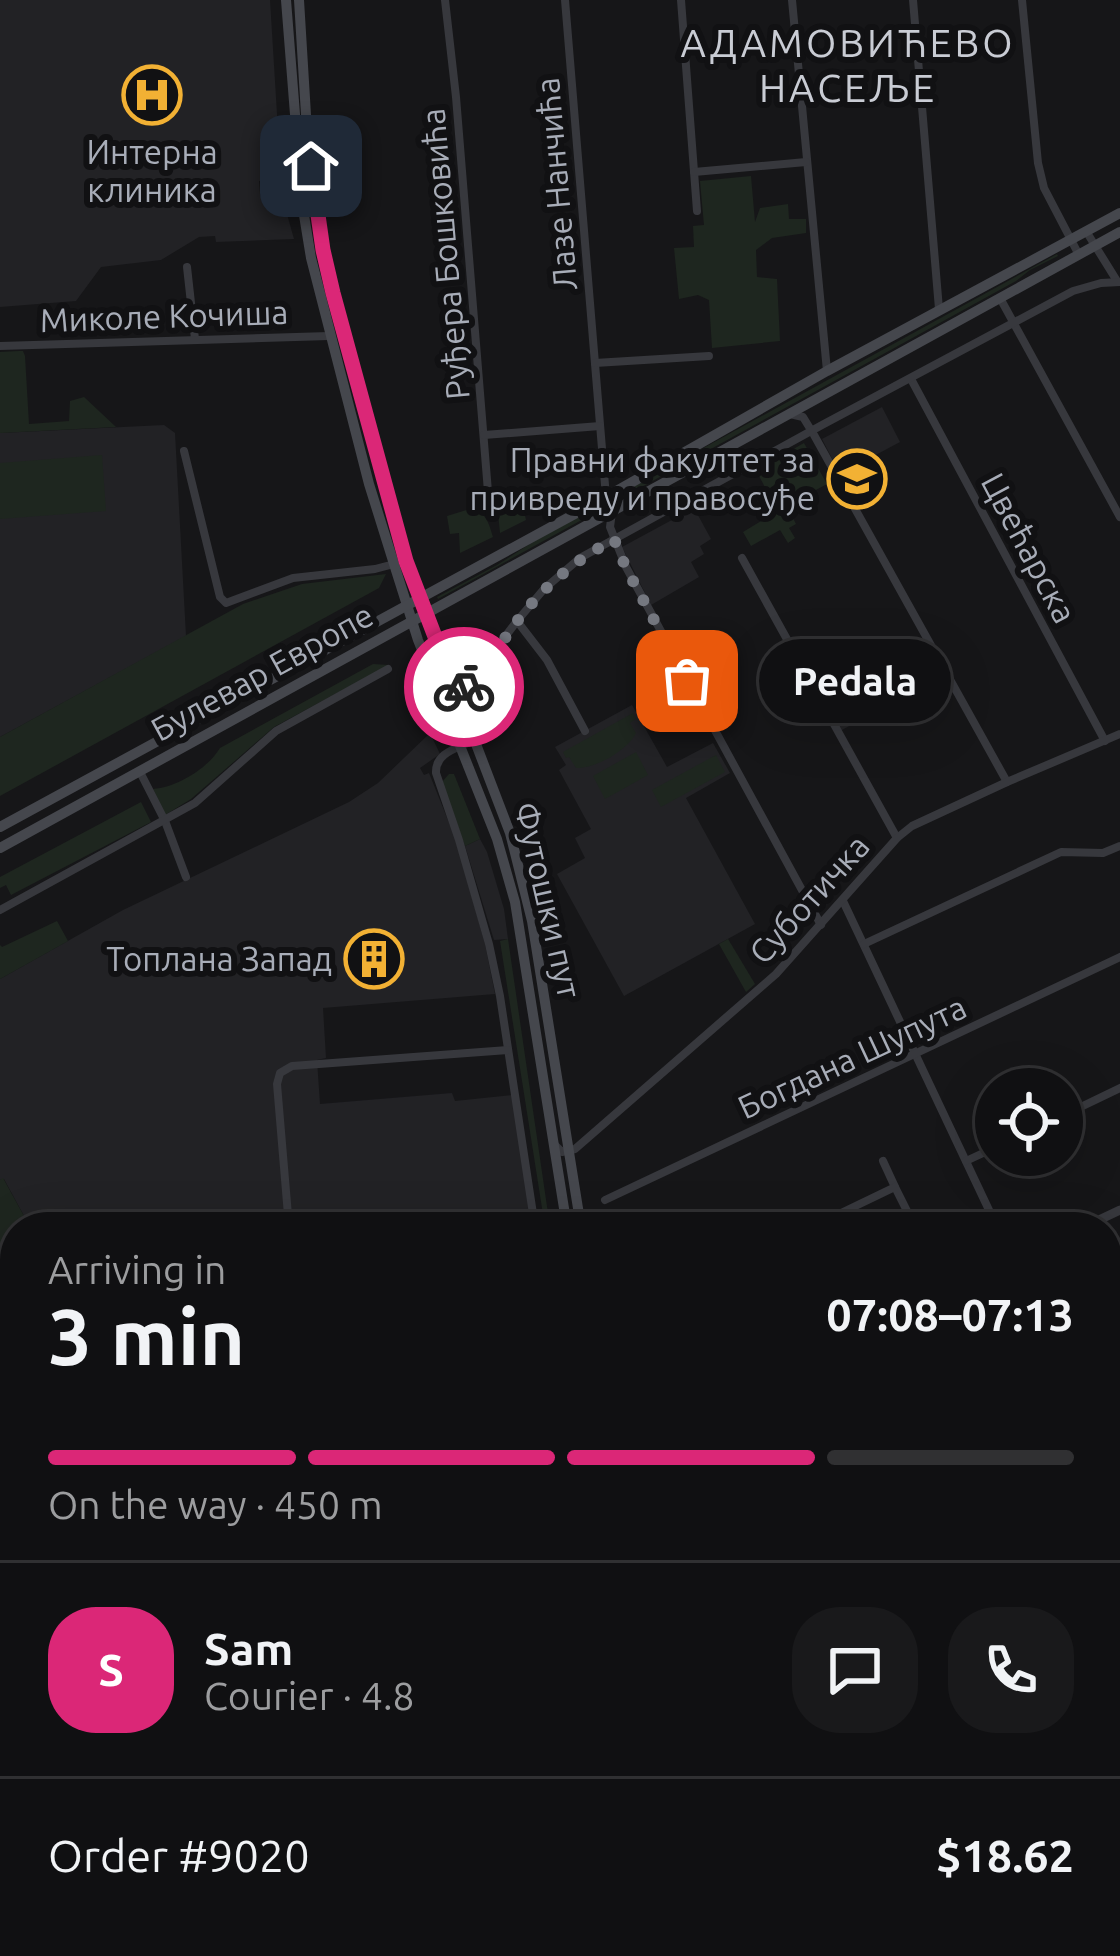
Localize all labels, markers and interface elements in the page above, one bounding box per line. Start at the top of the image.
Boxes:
district label: АДАМОВИЋЕВО НАСЕЉЕ [681,21,1015,109]
hospital icon: Интерна клиника [121,64,183,126]
street label: Лазе Нанчића [528,76,583,292]
street label: Руђера Бошковића [413,107,476,401]
pin [260,115,362,217]
place label: Интерна клиника [86,133,218,208]
icon: home [278,133,344,199]
street label: Миколе Кочиша [39,293,289,338]
place label: Правни факултет за привреду и правосуђе [469,441,815,516]
school or university icon: Правни факултет за привреду и правосуђе [826,448,888,510]
street label: Цвећарска [975,467,1084,629]
street label: Булевар Европе [144,595,379,748]
courier [404,627,524,747]
pin [636,630,738,732]
callout: Pedala [759,639,951,723]
icon: bag [654,648,720,714]
icon: bike [431,654,497,720]
text: Pedala [793,659,917,702]
street label: Футошки пут [508,798,589,1002]
street label: Суботичка [741,827,876,971]
building icon: Топлана Запад [343,928,405,990]
place label: Топлана Запад [106,940,332,977]
street label: Богдана Шупута [732,988,972,1126]
map controls [975,1068,1083,1176]
button: locate [975,1068,1083,1176]
text: Arriving in [48,1248,226,1291]
text: 07:08–07:13 [826,1289,1074,1340]
text: 3 min [48,1292,245,1380]
text: On the way · 450 m [48,1483,383,1526]
button: chat [792,1607,918,1733]
button: phone [948,1607,1074,1733]
text: Sam [204,1623,293,1674]
text: S [98,1644,124,1695]
text: Courier · 4.8 [204,1674,415,1717]
text: Order #9020 [48,1830,310,1881]
text: $18.62 [936,1830,1074,1881]

